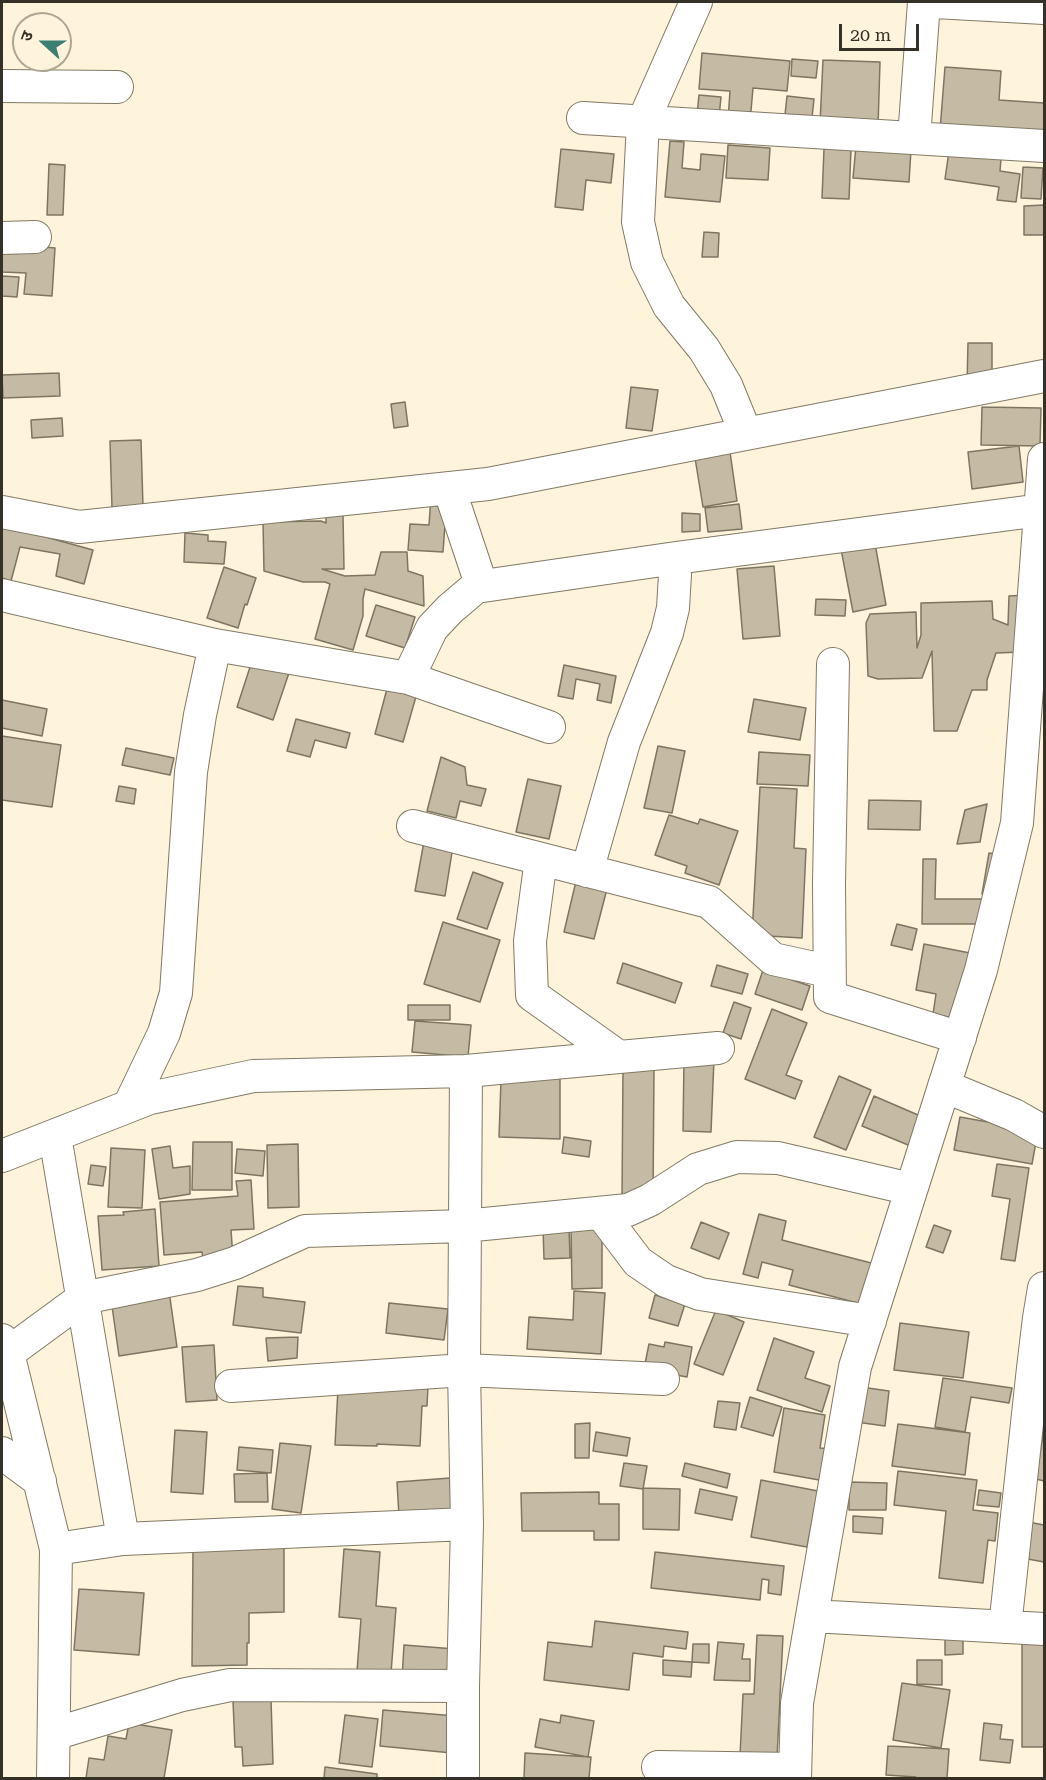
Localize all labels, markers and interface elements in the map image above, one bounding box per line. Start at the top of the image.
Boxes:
north arrow [12,12,72,72]
scale bar [842,12,922,50]
text: 20 m [850,24,891,45]
text: उ [16,28,37,44]

